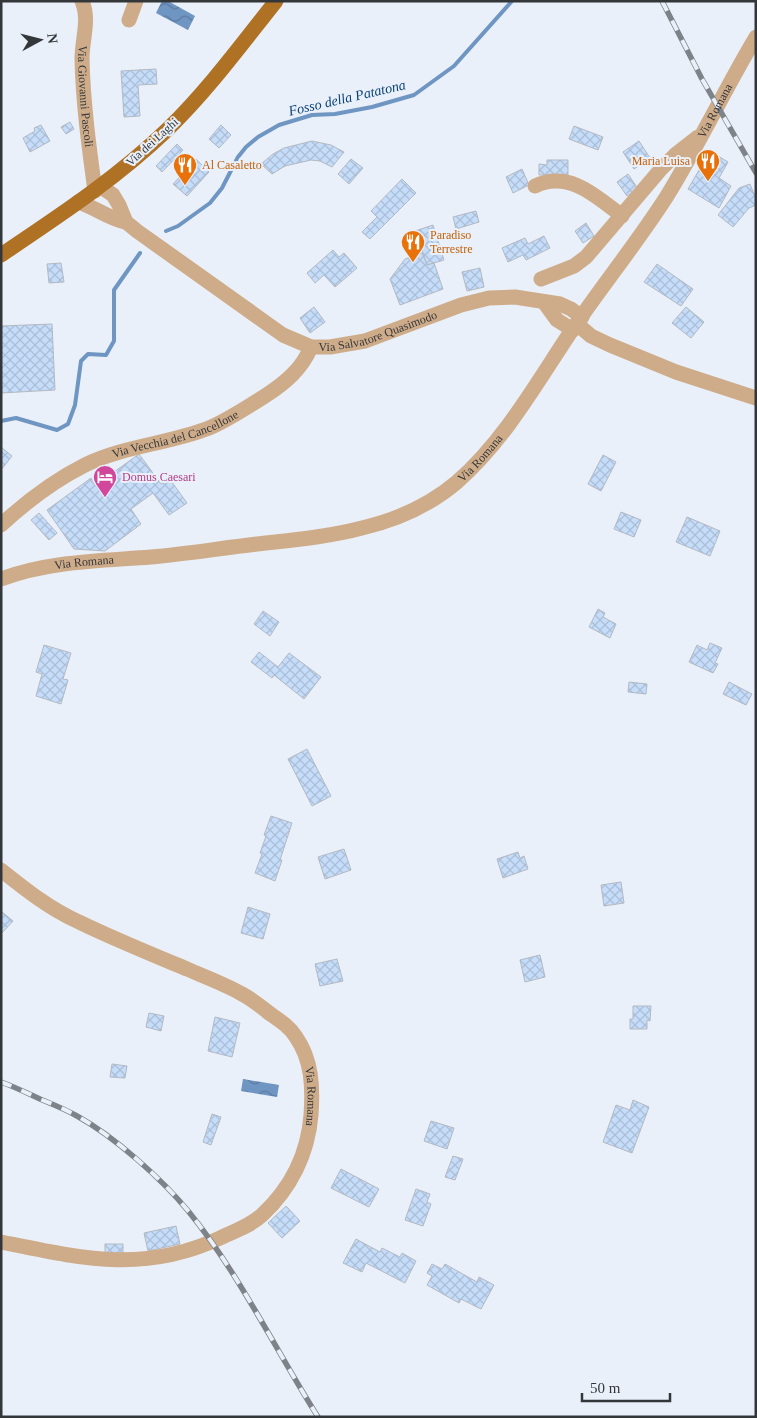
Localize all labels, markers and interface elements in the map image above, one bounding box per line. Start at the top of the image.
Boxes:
north arrow [15,15,65,65]
text: N [44,33,60,44]
street label: Via Giovanni Pascoli [75,45,96,149]
water label: Fosso della Patatona [286,77,407,119]
street label: Via Romana [695,81,736,140]
street label: Via dei Laghi [123,115,181,169]
restaurant icon: Maria Luisa [695,148,721,182]
restaurant icon: Al Casaletto [172,152,198,186]
place label: Maria Luisa [632,154,691,168]
place label: Al Casaletto [202,158,262,172]
place label: Paradiso Terrestre [430,228,472,256]
restaurant icon: Paradiso Terrestre [400,229,426,263]
street label: Via Salvatore Quasimodo [319,308,439,354]
street label: Via Vecchia del Cancellone [110,407,241,461]
street label: Via Romana [455,431,506,485]
hotel icon: Domus Caesari [92,464,118,498]
place label: Domus Caesari [122,470,196,484]
street label: Via Romana [53,553,115,572]
street label: Via Romana [302,1065,319,1128]
scale bar [582,1370,670,1402]
text: 50 m [590,1380,621,1396]

